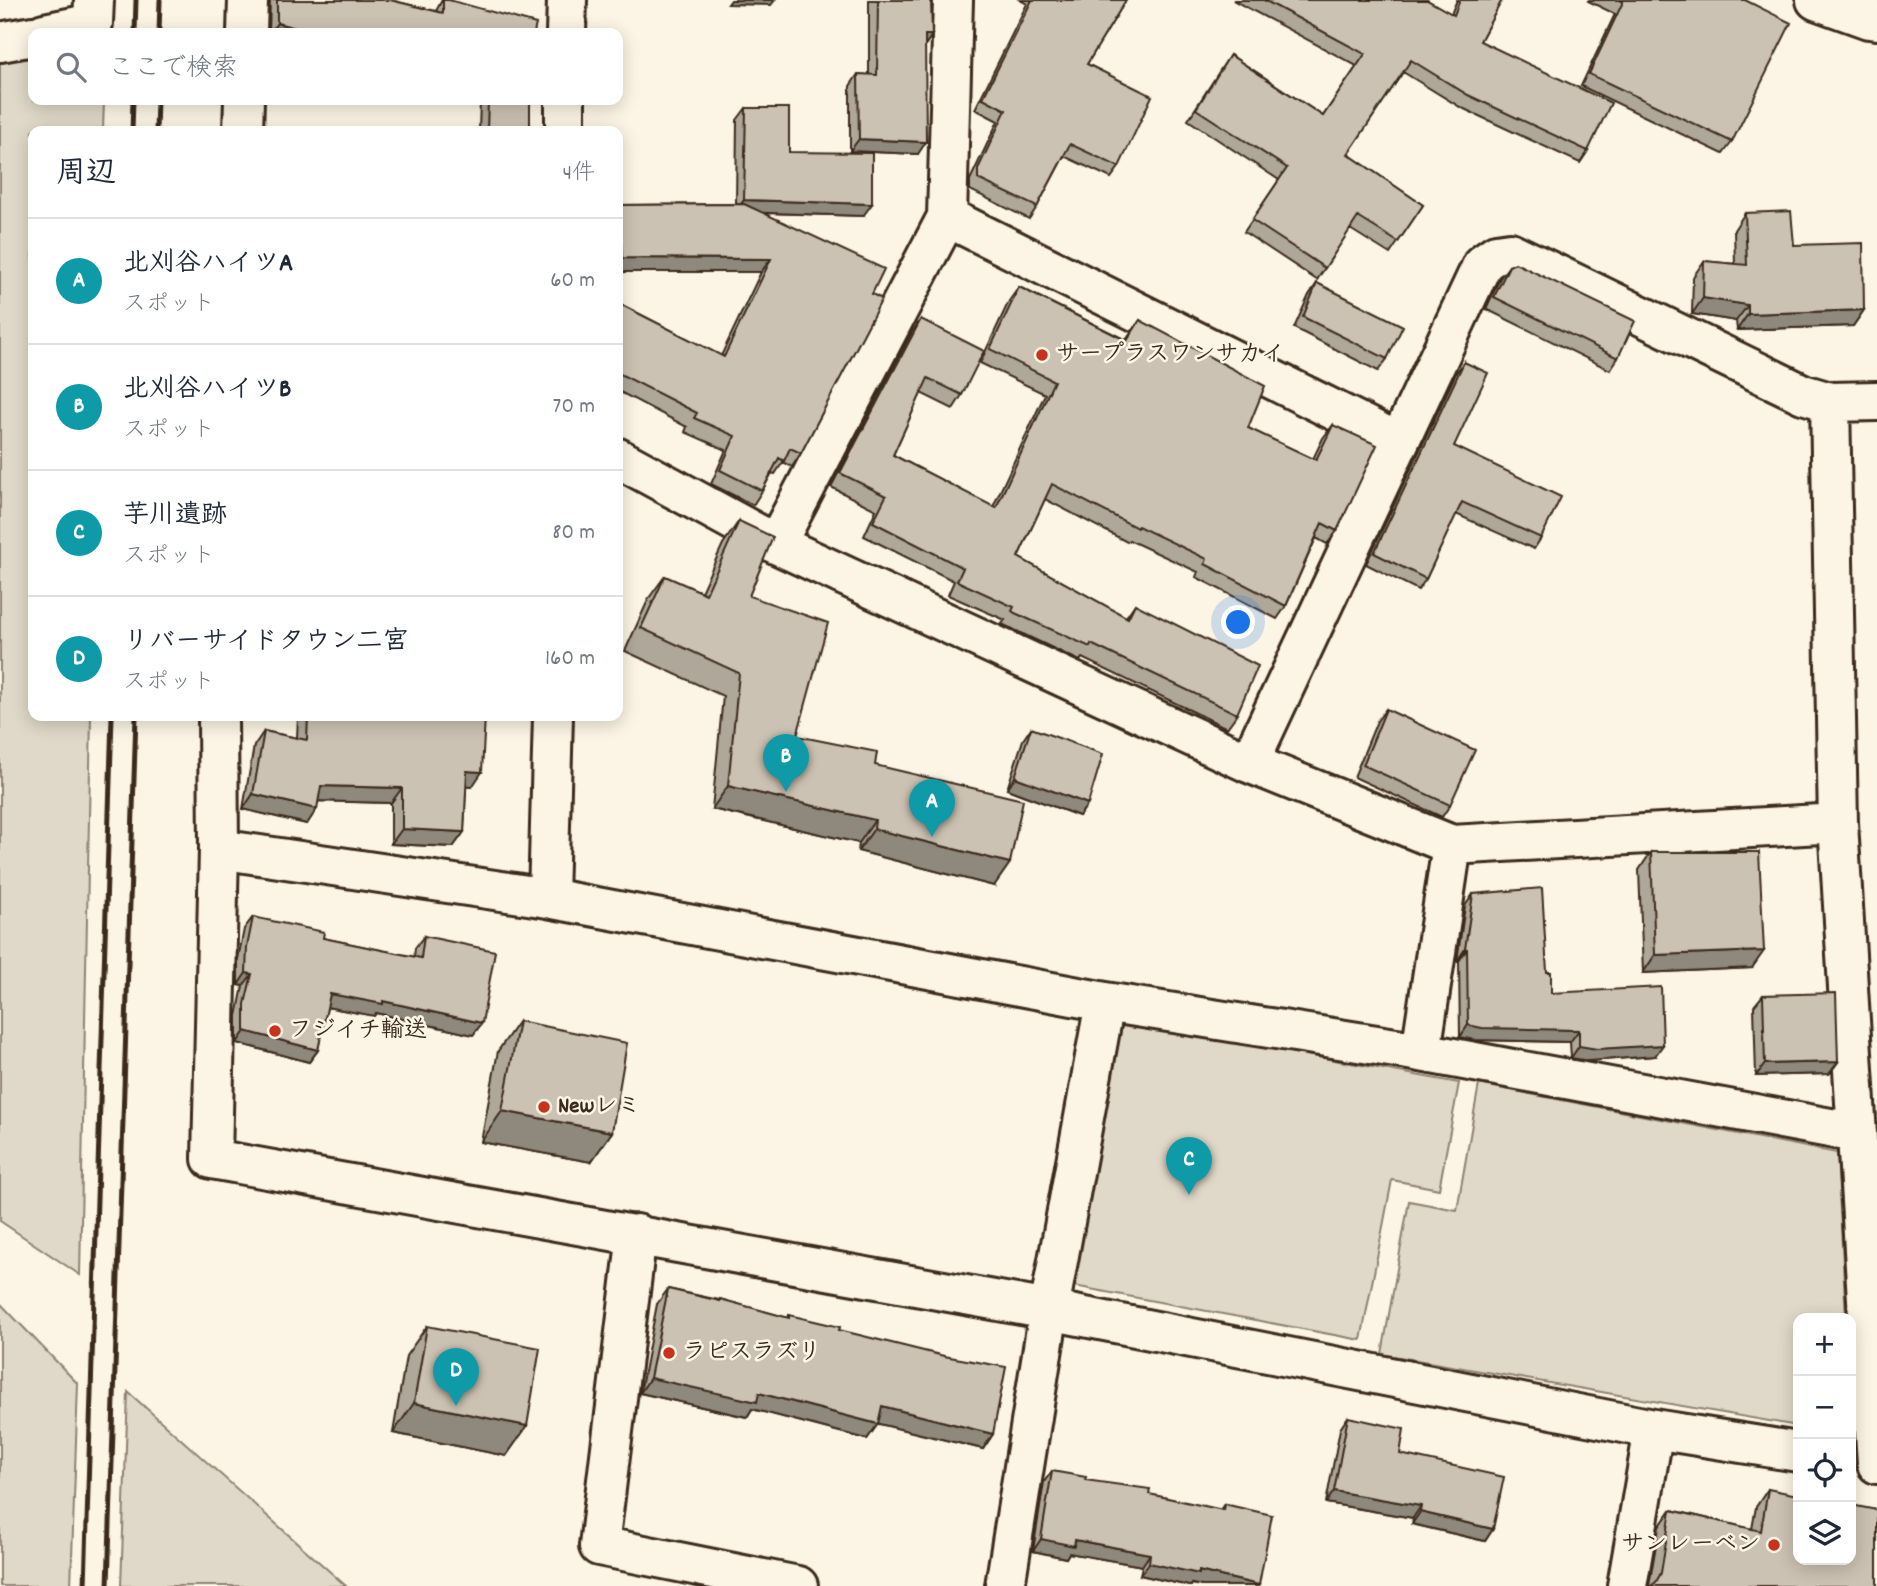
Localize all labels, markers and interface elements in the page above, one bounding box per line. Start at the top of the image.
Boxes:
search box [28,28,623,105]
icon: search [52,48,90,86]
text: ここで検索 [108,51,238,88]
text: 周辺 [56,154,116,197]
text: 4件 [562,158,595,191]
text: 北刈谷ハイツA [123,246,293,283]
text: A [73,265,85,298]
text: 60 m [550,265,595,298]
text: スポット [123,289,215,322]
place label: サープラスワンサカイ [1056,339,1284,372]
marker: サープラスワンサカイ [1034,347,1050,363]
text: 北刈谷ハイツB [123,372,291,409]
text: B [74,391,84,424]
text: 70 m [553,391,595,424]
text: スポット [123,415,215,448]
text: 芋川遺跡 [123,498,227,535]
text: C [73,517,85,550]
text: 80 m [552,517,595,550]
text: スポット [123,541,215,574]
your location [1221,605,1255,639]
text: リバーサイドタウン二宮 [123,624,408,661]
text: D [73,643,85,676]
text: 160 m [545,643,595,676]
text: スポット [123,667,215,700]
pin: B [763,734,809,792]
pin: A [909,779,955,837]
place label: フジイチ輸送 [289,1015,427,1048]
marker: フジイチ輸送 [267,1023,283,1039]
place label: Newレミ [558,1091,640,1124]
marker: Newレミ [536,1099,552,1115]
pin: C [1166,1137,1212,1195]
map controls [1793,1313,1856,1565]
button: + [1793,1313,1856,1376]
place label: ラピスラズリ [683,1337,821,1370]
marker: ラピスラズリ [661,1345,677,1361]
pin: D [433,1348,479,1406]
button: − [1793,1376,1856,1439]
button: locate [1793,1439,1856,1502]
button: layers [1793,1502,1856,1565]
place label: サンレーベン [1621,1529,1760,1562]
marker: サンレーベン [1766,1537,1782,1553]

